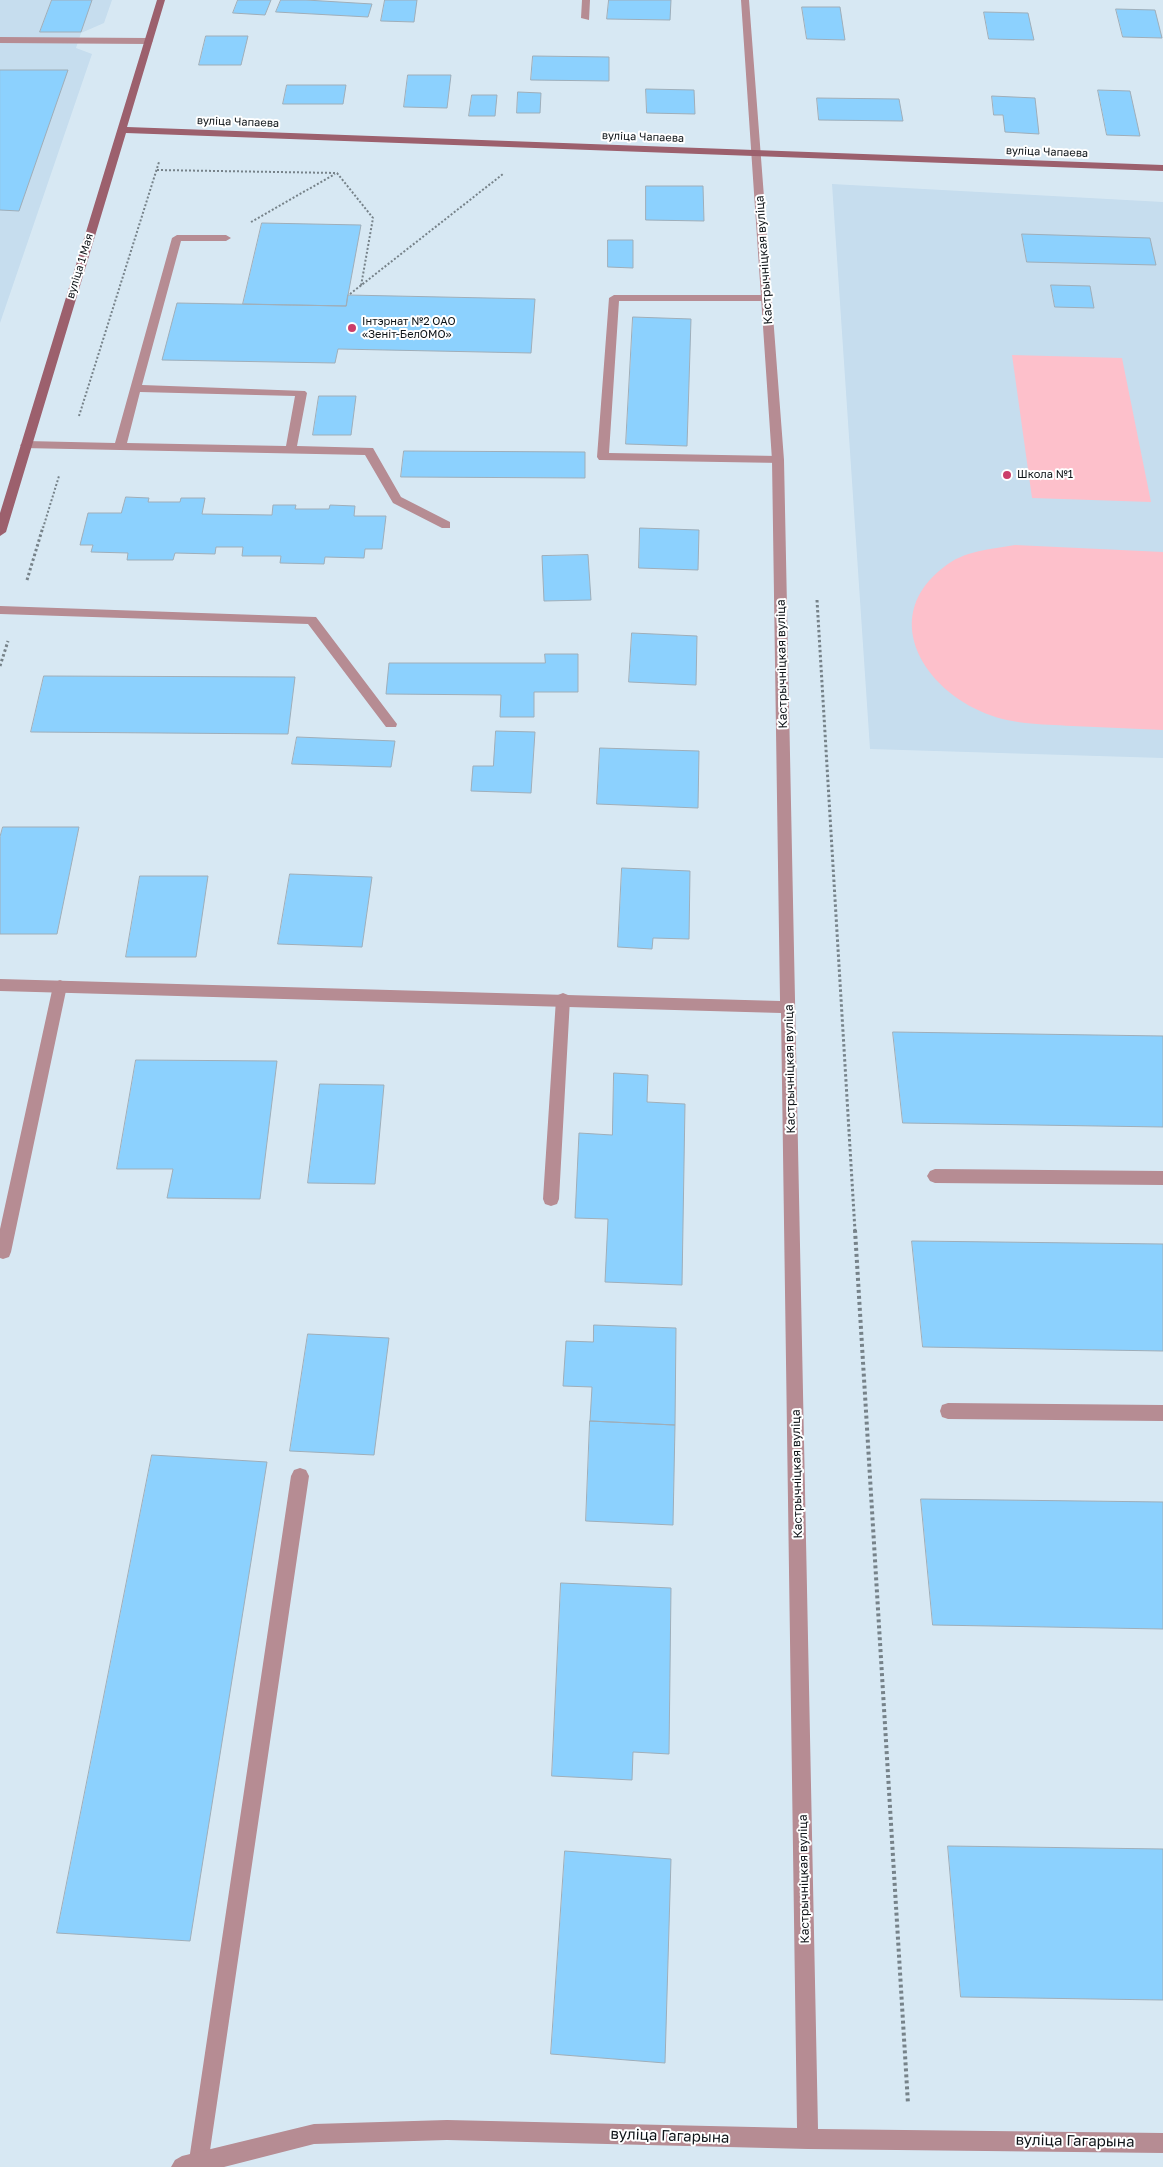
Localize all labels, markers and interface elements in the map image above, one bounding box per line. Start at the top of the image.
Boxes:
street label: вуліца Чапаева [197,114,279,130]
street label: вуліца Чапаева [602,129,684,145]
street label: вуліца Чапаева [1006,144,1088,160]
street label: Кастрычніцкая вуліца [752,195,776,325]
street label: вуліца 1 Мая [64,232,96,300]
place label: Інтэрнат №2 ОАО «Зеніт-БелОМО» [362,315,456,341]
marker: Інтэрнат №2 ОАО «Зеніт-БелОМО» [346,322,358,334]
place label: Школа №1 [1017,468,1073,482]
marker: Школа №1 [1001,469,1013,481]
street label: Кастрычніцкая вуліца [774,599,790,729]
street label: Кастрычніцкая вуліца [782,1004,798,1134]
street label: Кастрычніцкая вуліца [789,1409,805,1539]
street label: Кастрычніцкая вуліца [796,1814,812,1944]
street label: вуліца Гагарына [610,2125,730,2147]
street label: вуліца Гагарына [1015,2131,1135,2151]

